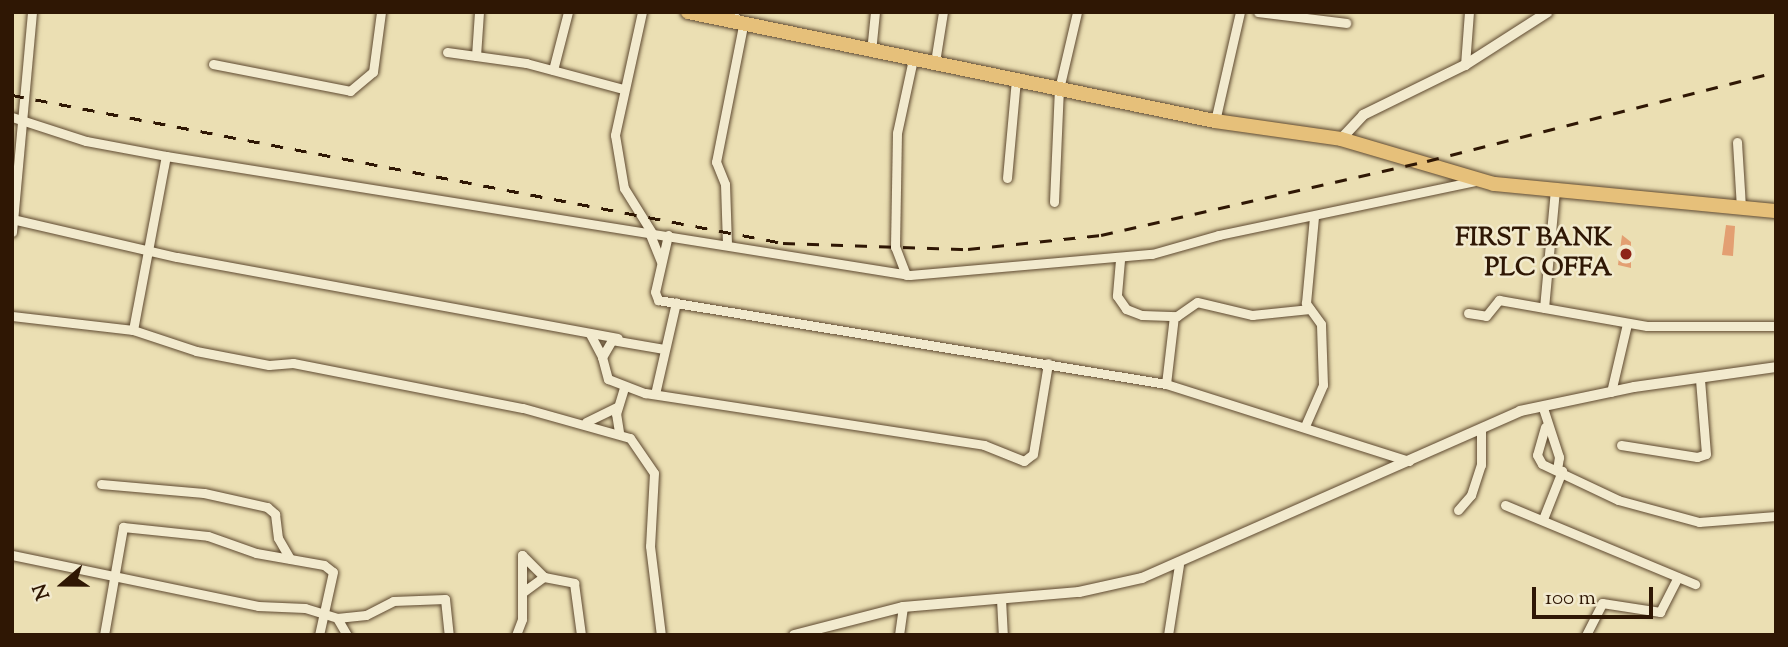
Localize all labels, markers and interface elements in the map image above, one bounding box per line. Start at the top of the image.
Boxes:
place label: FIRST BANK PLC OFFA [1455,223,1612,284]
marker: FIRST BANK PLC OFFA [1618,246,1634,262]
north arrow [28,549,98,619]
scale bar [1536,574,1657,618]
text: N [28,580,58,603]
text: 100 m [1545,584,1596,614]

